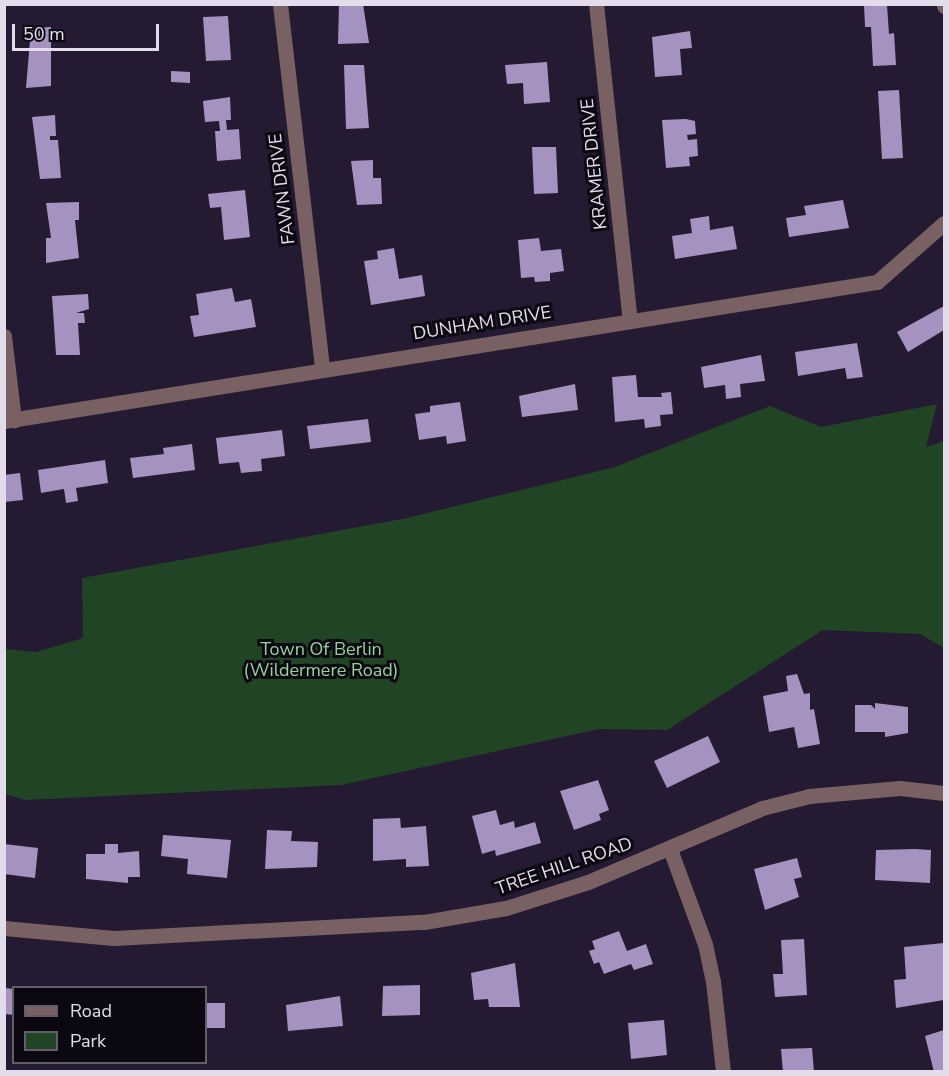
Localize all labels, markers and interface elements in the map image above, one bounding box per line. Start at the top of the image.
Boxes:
scale bar [15,12,162,50]
text: 50 m [23,22,65,46]
street label: KRAMER DRIVE [576,97,612,231]
street label: FAWN DRIVE [264,132,300,246]
street label: DUNHAM DRIVE [411,301,553,345]
park label: Town Of Berlin (Wildermere Road) [243,639,399,682]
street label: TREE HILL ROAD [493,833,635,899]
legend [12,986,207,1064]
text: Road [70,999,112,1023]
text: Park [70,1029,106,1053]

